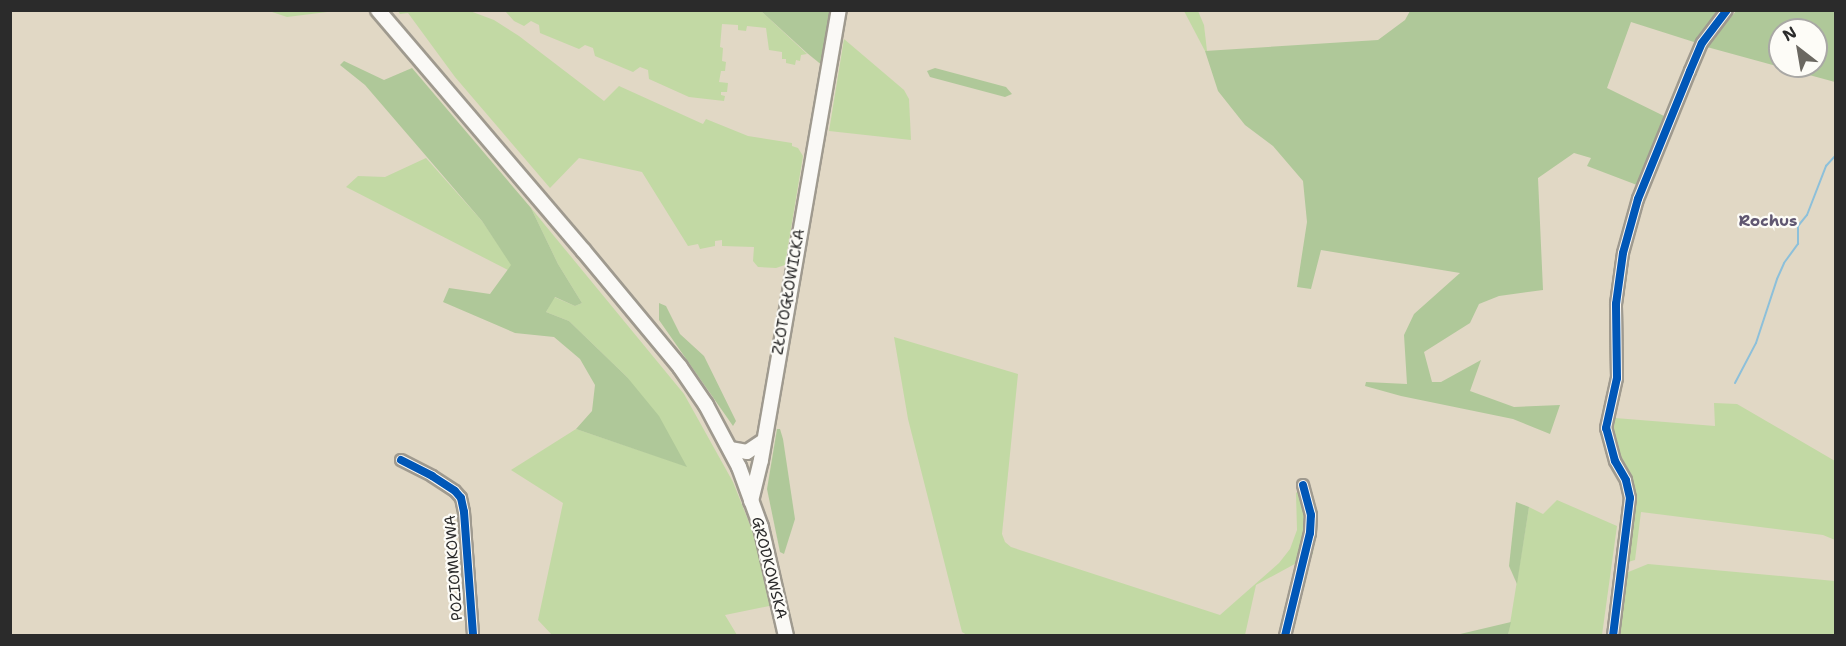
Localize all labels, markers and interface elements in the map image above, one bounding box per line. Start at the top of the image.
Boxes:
north arrow [1768,18,1828,78]
text: N [1779,22,1800,46]
district label: Rochus [1738,211,1798,231]
street label: ZŁOTOGŁOWICKA [769,228,809,356]
street label: POZIOMKOWA [441,515,467,621]
street label: GRODKOWSKA [748,515,790,621]

